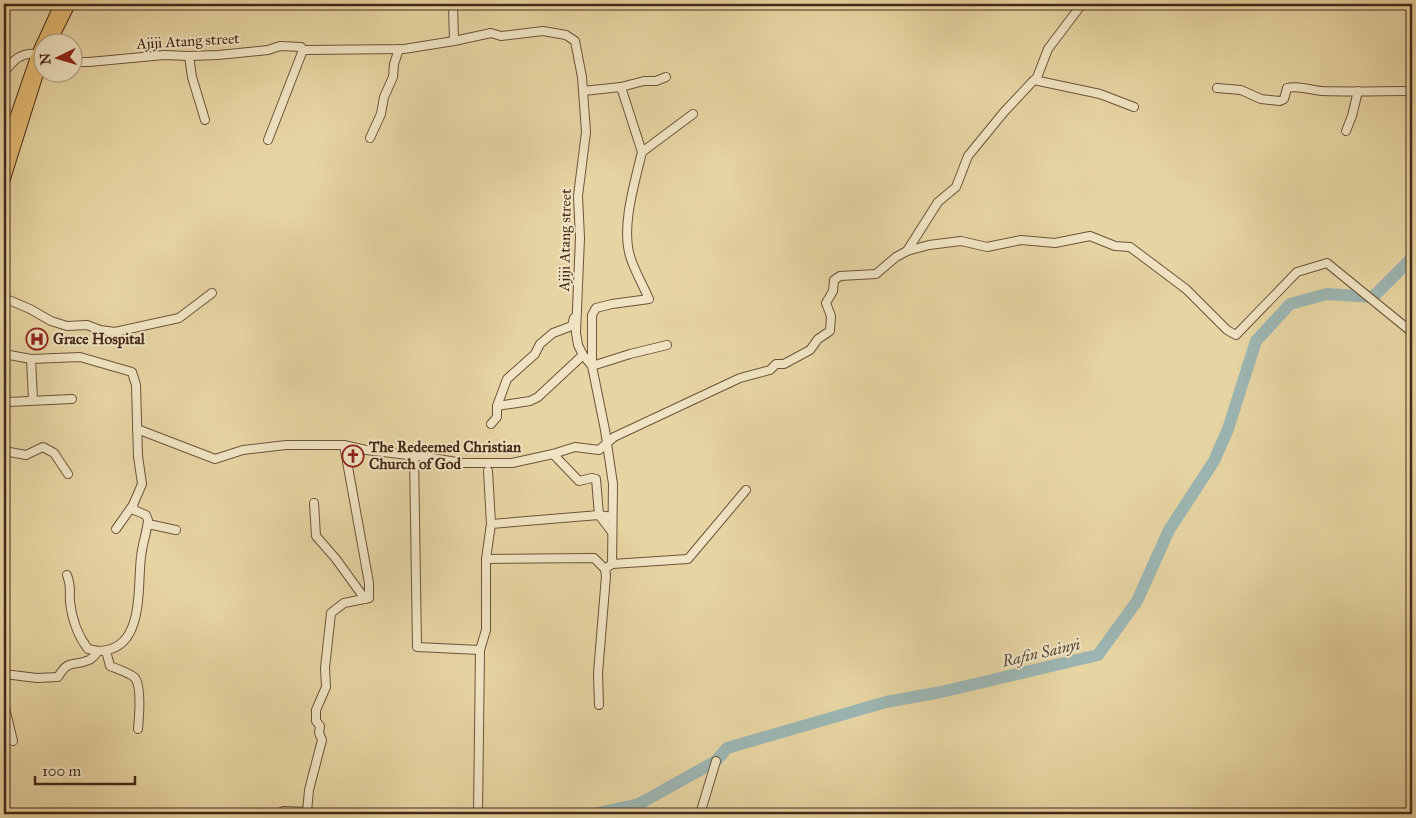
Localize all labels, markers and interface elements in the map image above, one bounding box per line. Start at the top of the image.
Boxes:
street label: Ajiji Atang street [135,29,241,53]
north arrow [32,32,82,82]
text: N [37,52,55,66]
street label: Ajiji Atang street [555,188,575,293]
hospital icon: Grace Hospital [25,327,49,351]
place label: Grace Hospital [53,330,146,349]
place label: The Redeemed Christian Church of God [368,438,522,473]
church icon: The Redeemed Christian Church of God [341,444,365,468]
water label: Rafin Sainyi [999,634,1082,671]
scale bar [35,753,135,785]
text: 100 m [42,762,82,780]

